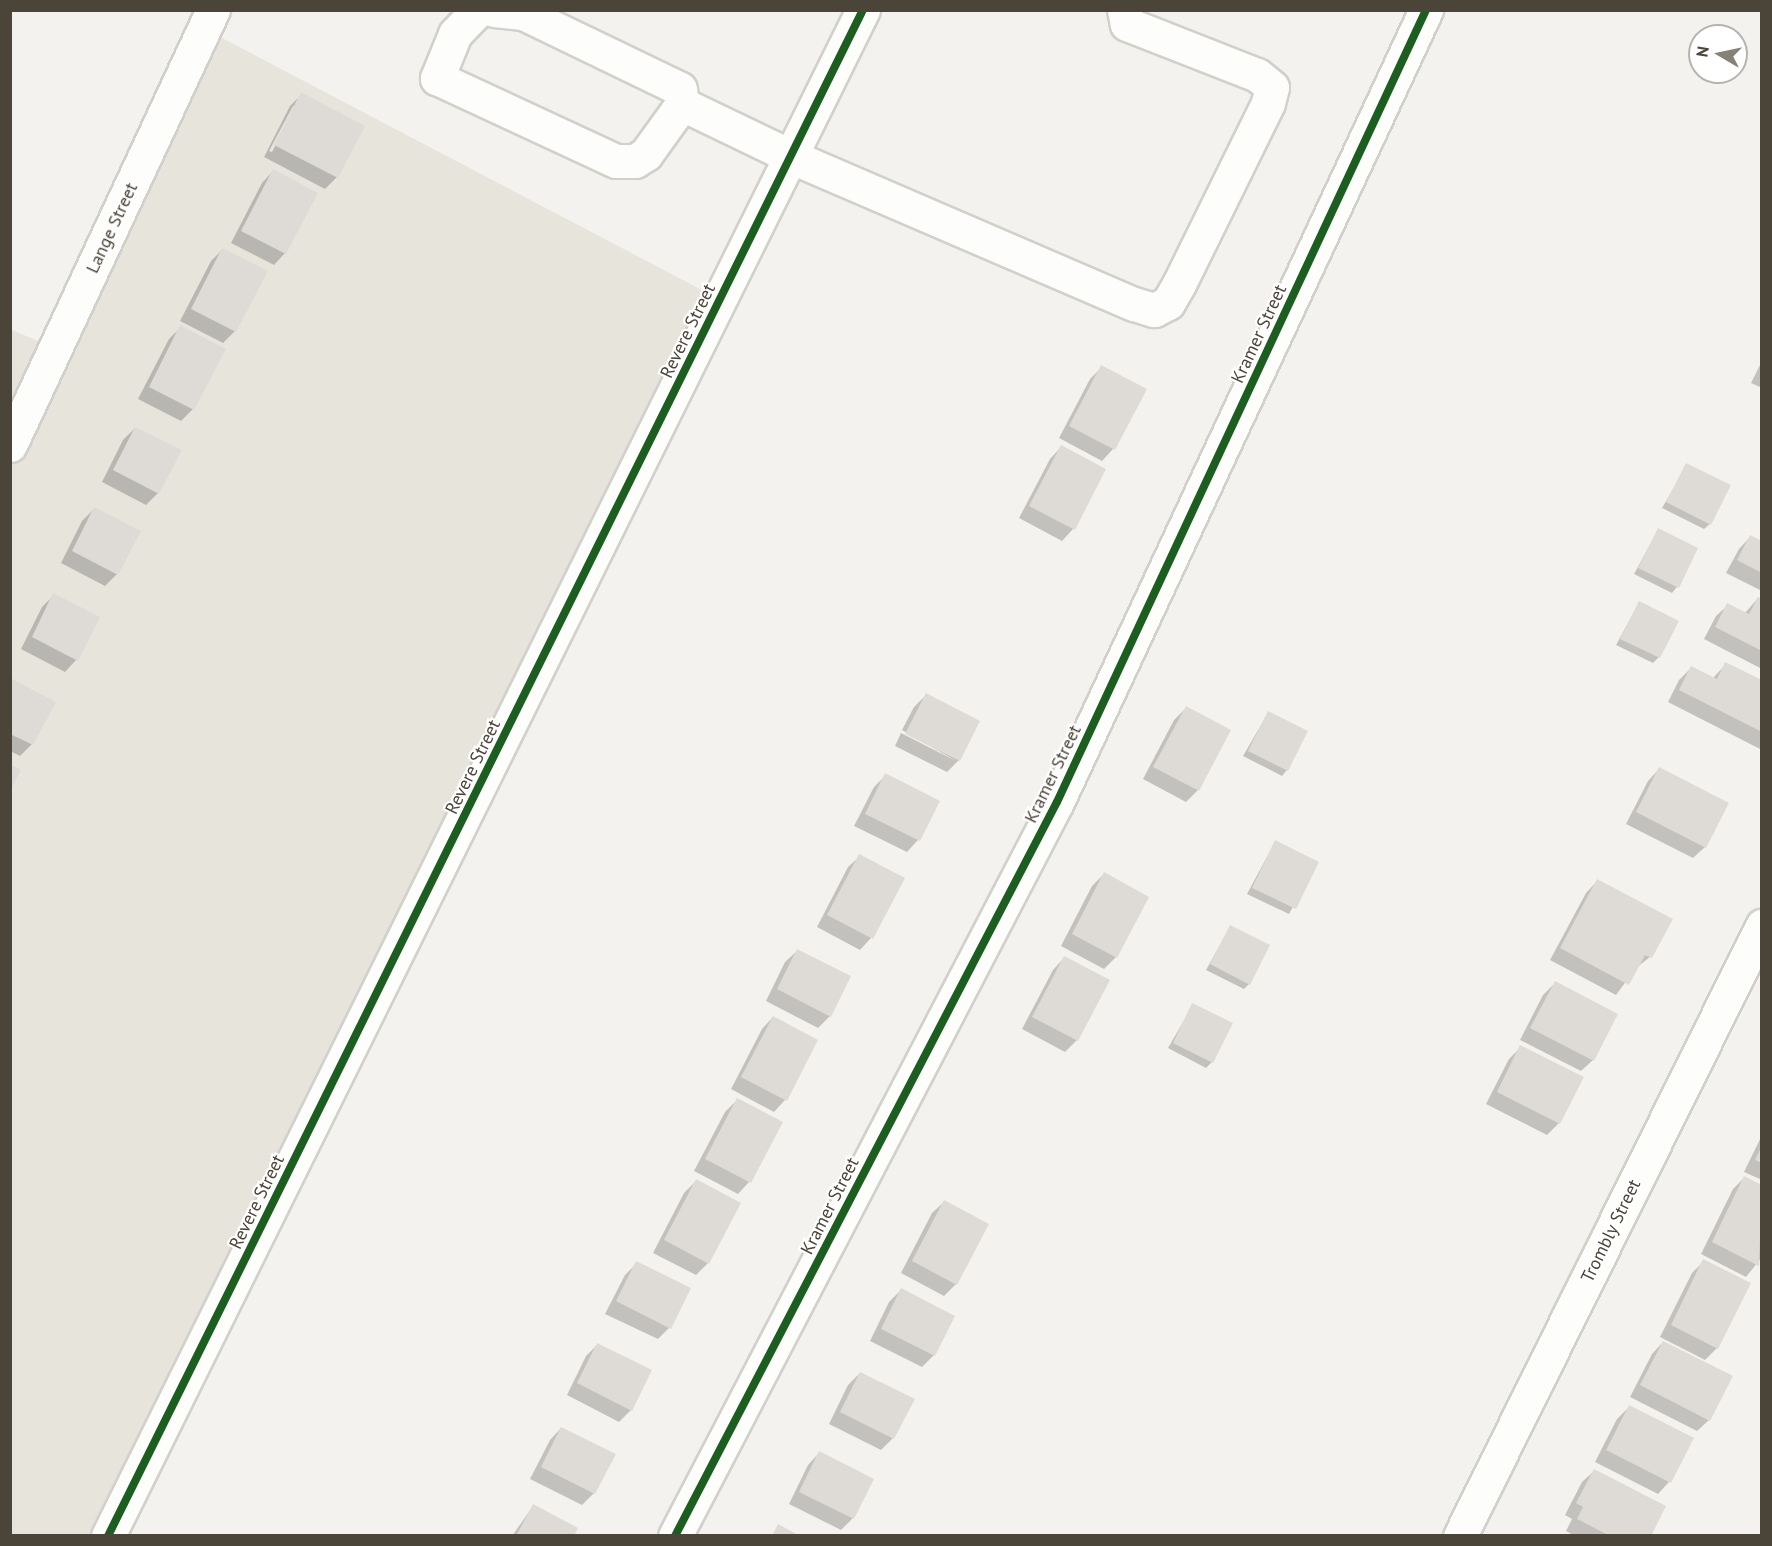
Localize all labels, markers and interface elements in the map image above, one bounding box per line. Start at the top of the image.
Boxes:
north arrow [1688,24,1748,84]
text: N [1691,45,1713,58]
street label: Lange Street [82,179,142,277]
street label: Revere Street [656,280,720,382]
street label: Kramer Street [1227,281,1291,387]
street label: Revere Street [441,716,505,818]
street label: Kramer Street [1020,722,1086,826]
street label: Revere Street [225,1151,289,1253]
street label: Kramer Street [796,1154,864,1258]
street label: Trombly Street [1577,1176,1645,1286]

